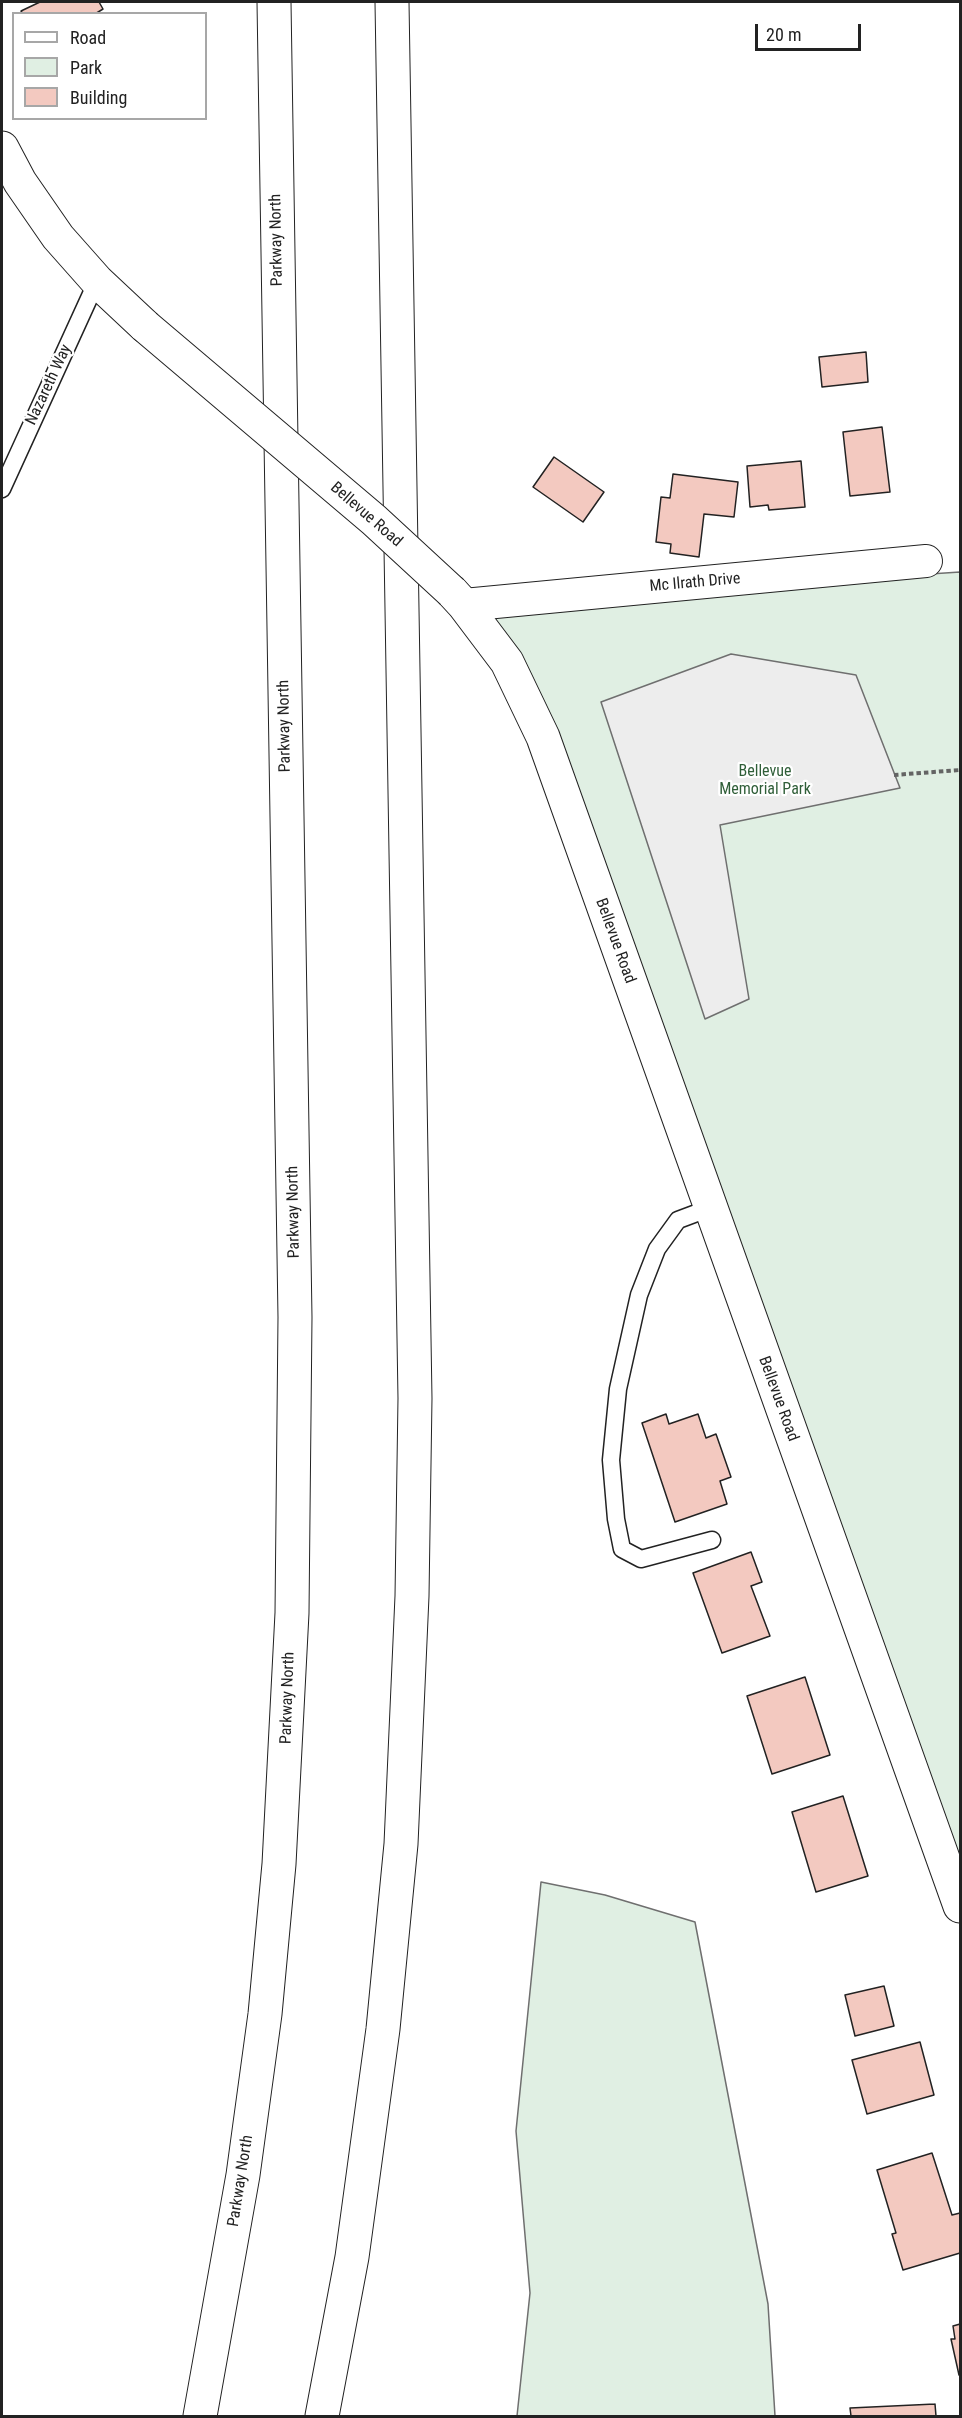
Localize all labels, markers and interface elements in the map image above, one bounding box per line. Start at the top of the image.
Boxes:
legend [12,12,207,120]
scale bar [758,12,864,50]
text: 20 m [766,24,801,45]
text: Road [70,27,106,48]
text: Park [70,57,102,78]
text: Building [70,87,127,108]
street label: Parkway North [267,194,287,286]
street label: Nazareth Way [22,342,76,428]
street label: Bellevue Road [326,479,406,551]
street label: Mc Ilrath Drive [649,569,741,597]
street label: Parkway North [275,680,295,772]
park label: Bellevue Memorial Park [719,762,811,800]
street label: Bellevue Road [591,896,639,986]
street label: Parkway North [284,1166,304,1258]
street label: Bellevue Road [754,1354,802,1444]
street label: Parkway North [277,1651,299,1745]
street label: Parkway North [224,2134,258,2228]

